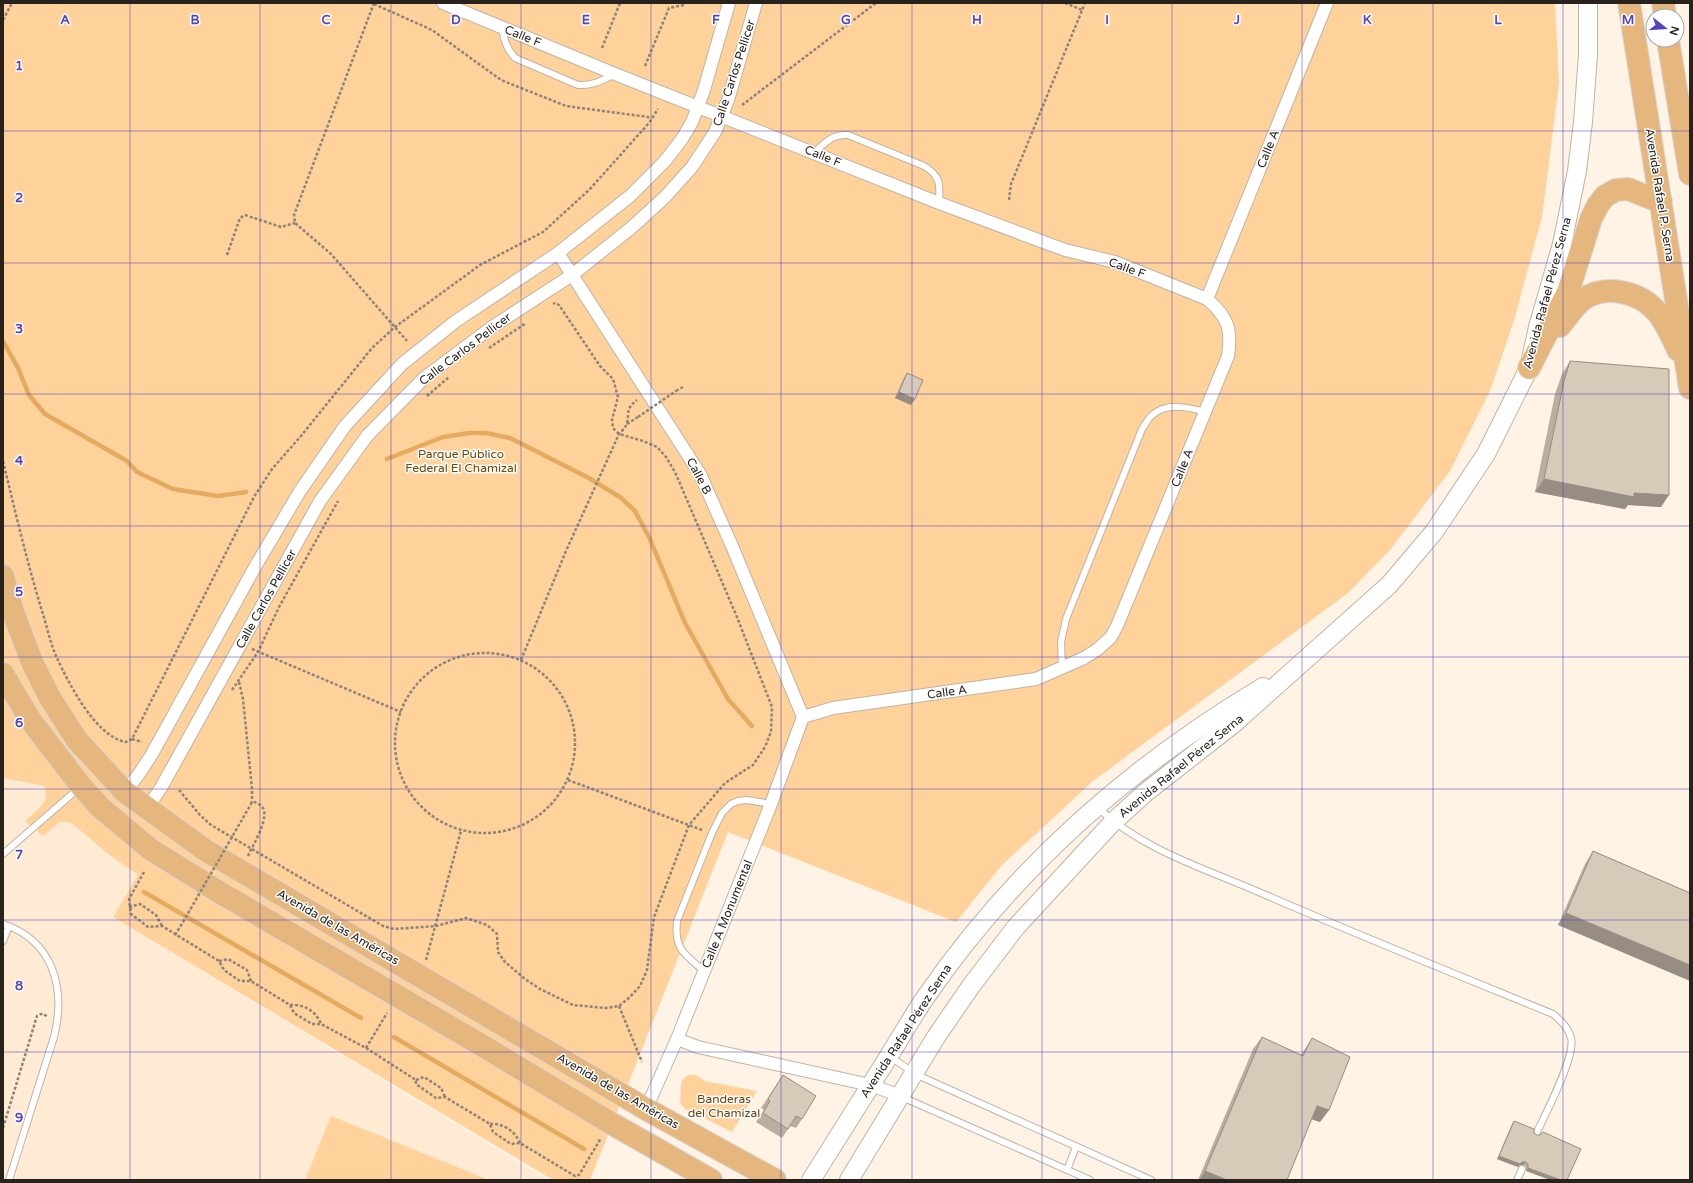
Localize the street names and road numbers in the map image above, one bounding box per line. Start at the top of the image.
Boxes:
street label: Calle Carlos Pellicer [710,18,758,128]
street label: Calle F [503,22,543,50]
street label: Avenida Rafael P. Serna [1643,127,1677,263]
street label: Calle A [1254,128,1282,170]
street label: Calle F [803,142,843,170]
street label: Avenida Rafael Pérez Serna [1520,216,1574,370]
street label: Calle F [1107,255,1147,281]
street label: Calle Carlos Pellicer [416,310,514,388]
street label: Calle A [1168,447,1196,489]
street label: Calle B [684,455,714,497]
street label: Calle Carlos Pellicer [233,547,299,651]
street label: Calle A [926,682,968,702]
street label: Avenida Rafael Pérez Serna [1116,711,1246,821]
street label: Calle A Monumental [699,858,755,970]
street label: Avenida de las Américas [274,886,402,968]
street label: Avenida Rafael Pérez Serna [858,962,954,1100]
street label: Avenida de las Américas [554,1050,682,1132]

